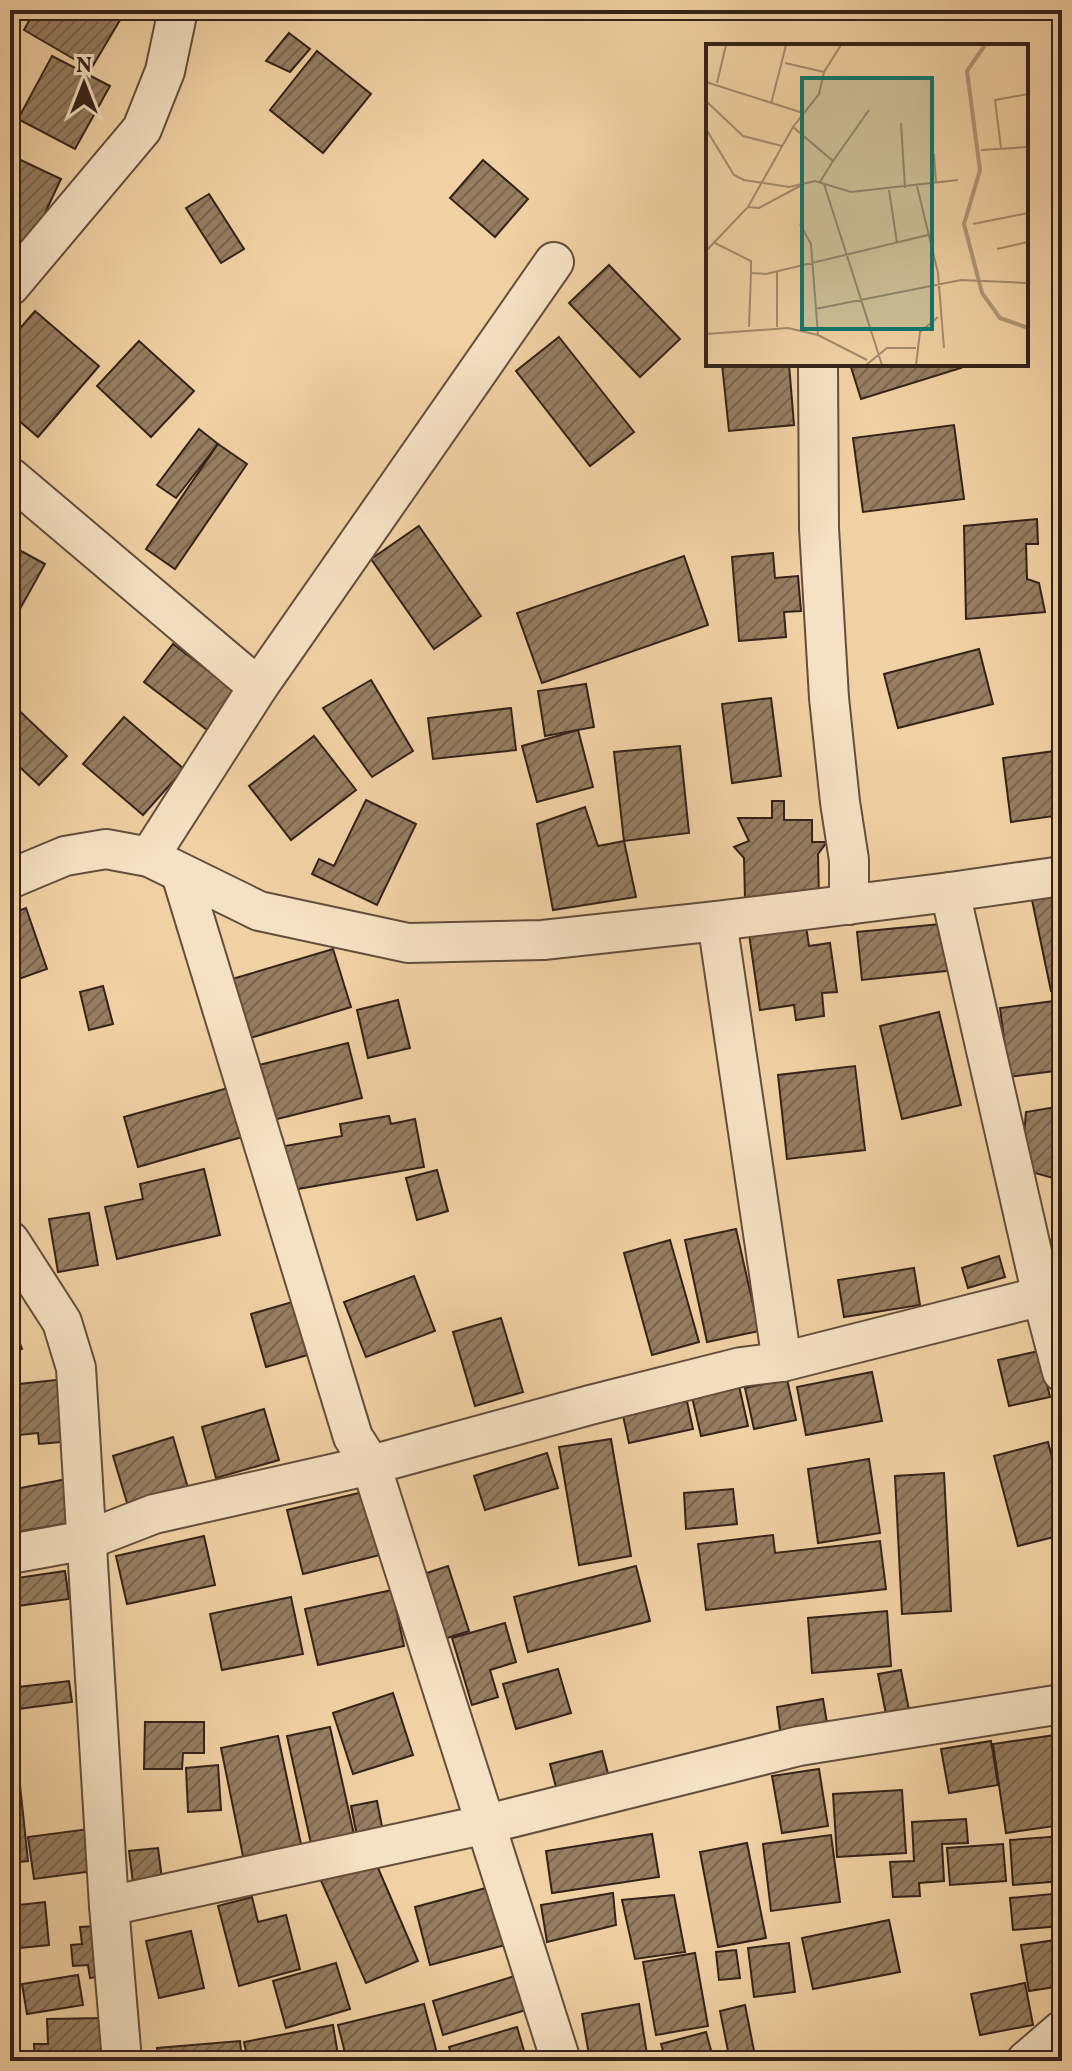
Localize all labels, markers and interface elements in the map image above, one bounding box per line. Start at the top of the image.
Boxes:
north arrow [44,44,124,124]
inset map [706,44,1028,366]
text: N [76,51,92,82]

